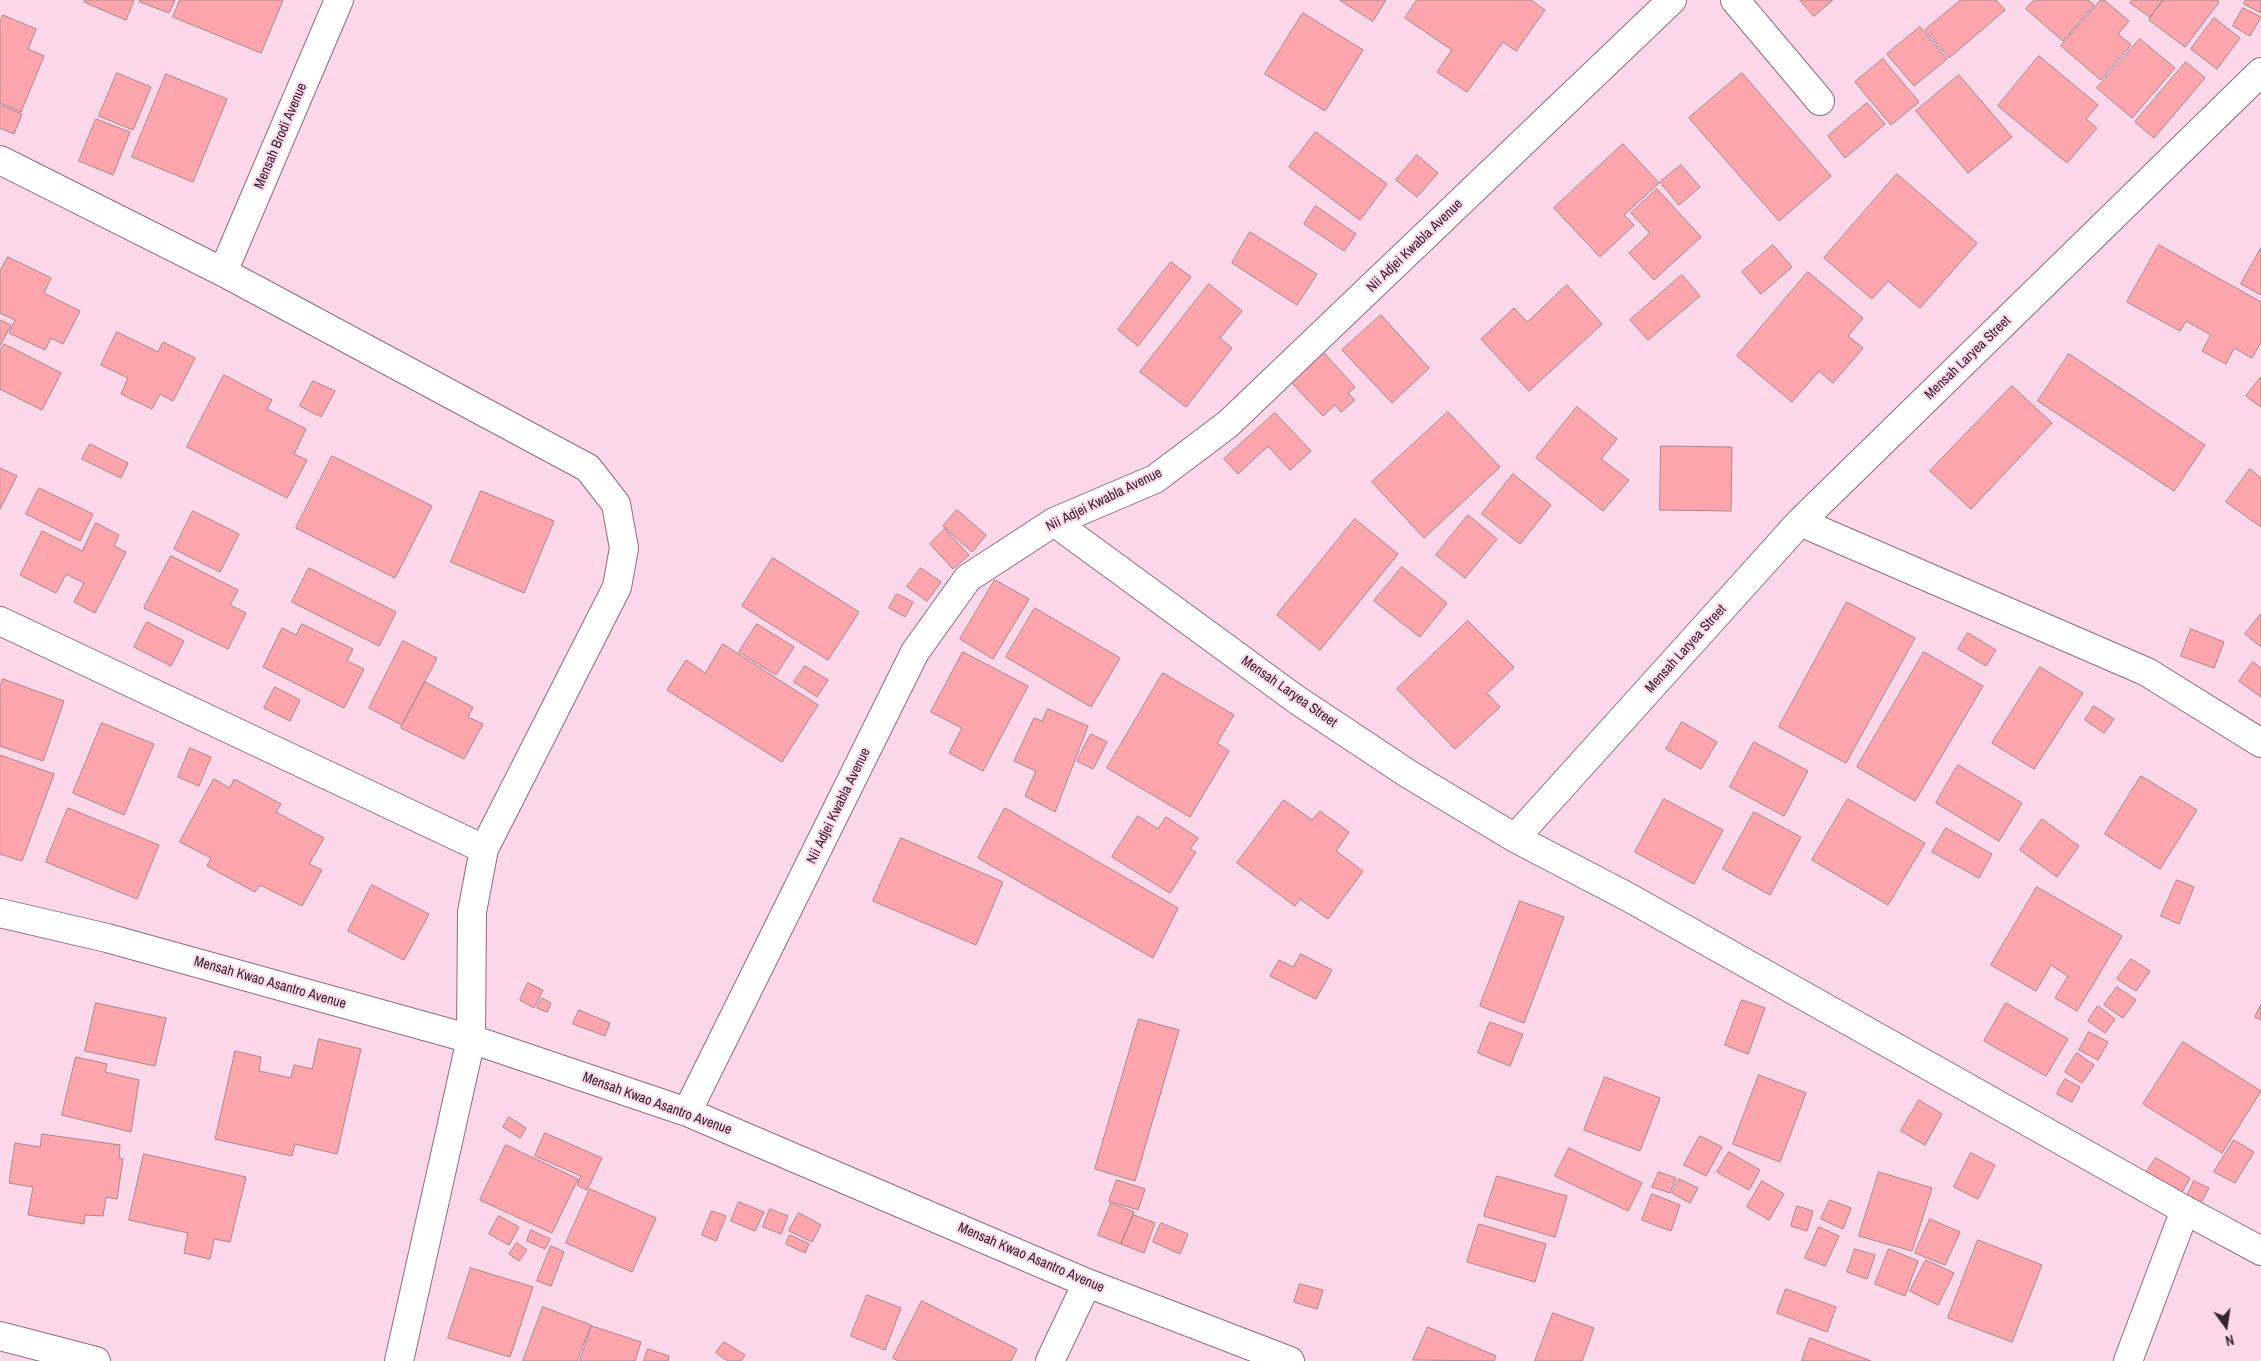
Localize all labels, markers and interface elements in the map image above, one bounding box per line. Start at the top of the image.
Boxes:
street label: Mensah Brodi Avenue [251,81,311,191]
street label: Nii Adjei Kwabla Avenue [1364,196,1466,296]
street label: Mensah Laryea Street [1922,313,2014,403]
street label: Nii Adjei Kwabla Avenue [1043,465,1165,535]
street label: Mensah Laryea Street [1642,601,1730,697]
street label: Mensah Laryea Street [1238,653,1340,731]
street label: Nii Adjei Kwabla Avenue [804,745,874,867]
street label: Mensah Kwao Asantro Avenue [192,953,348,1013]
street label: Mensah Kwao Asantro Avenue [580,1069,734,1139]
street label: Mensah Kwao Asantro Avenue [955,1220,1107,1296]
north arrow [2201,1301,2251,1351]
text: N [2223,1331,2236,1350]

